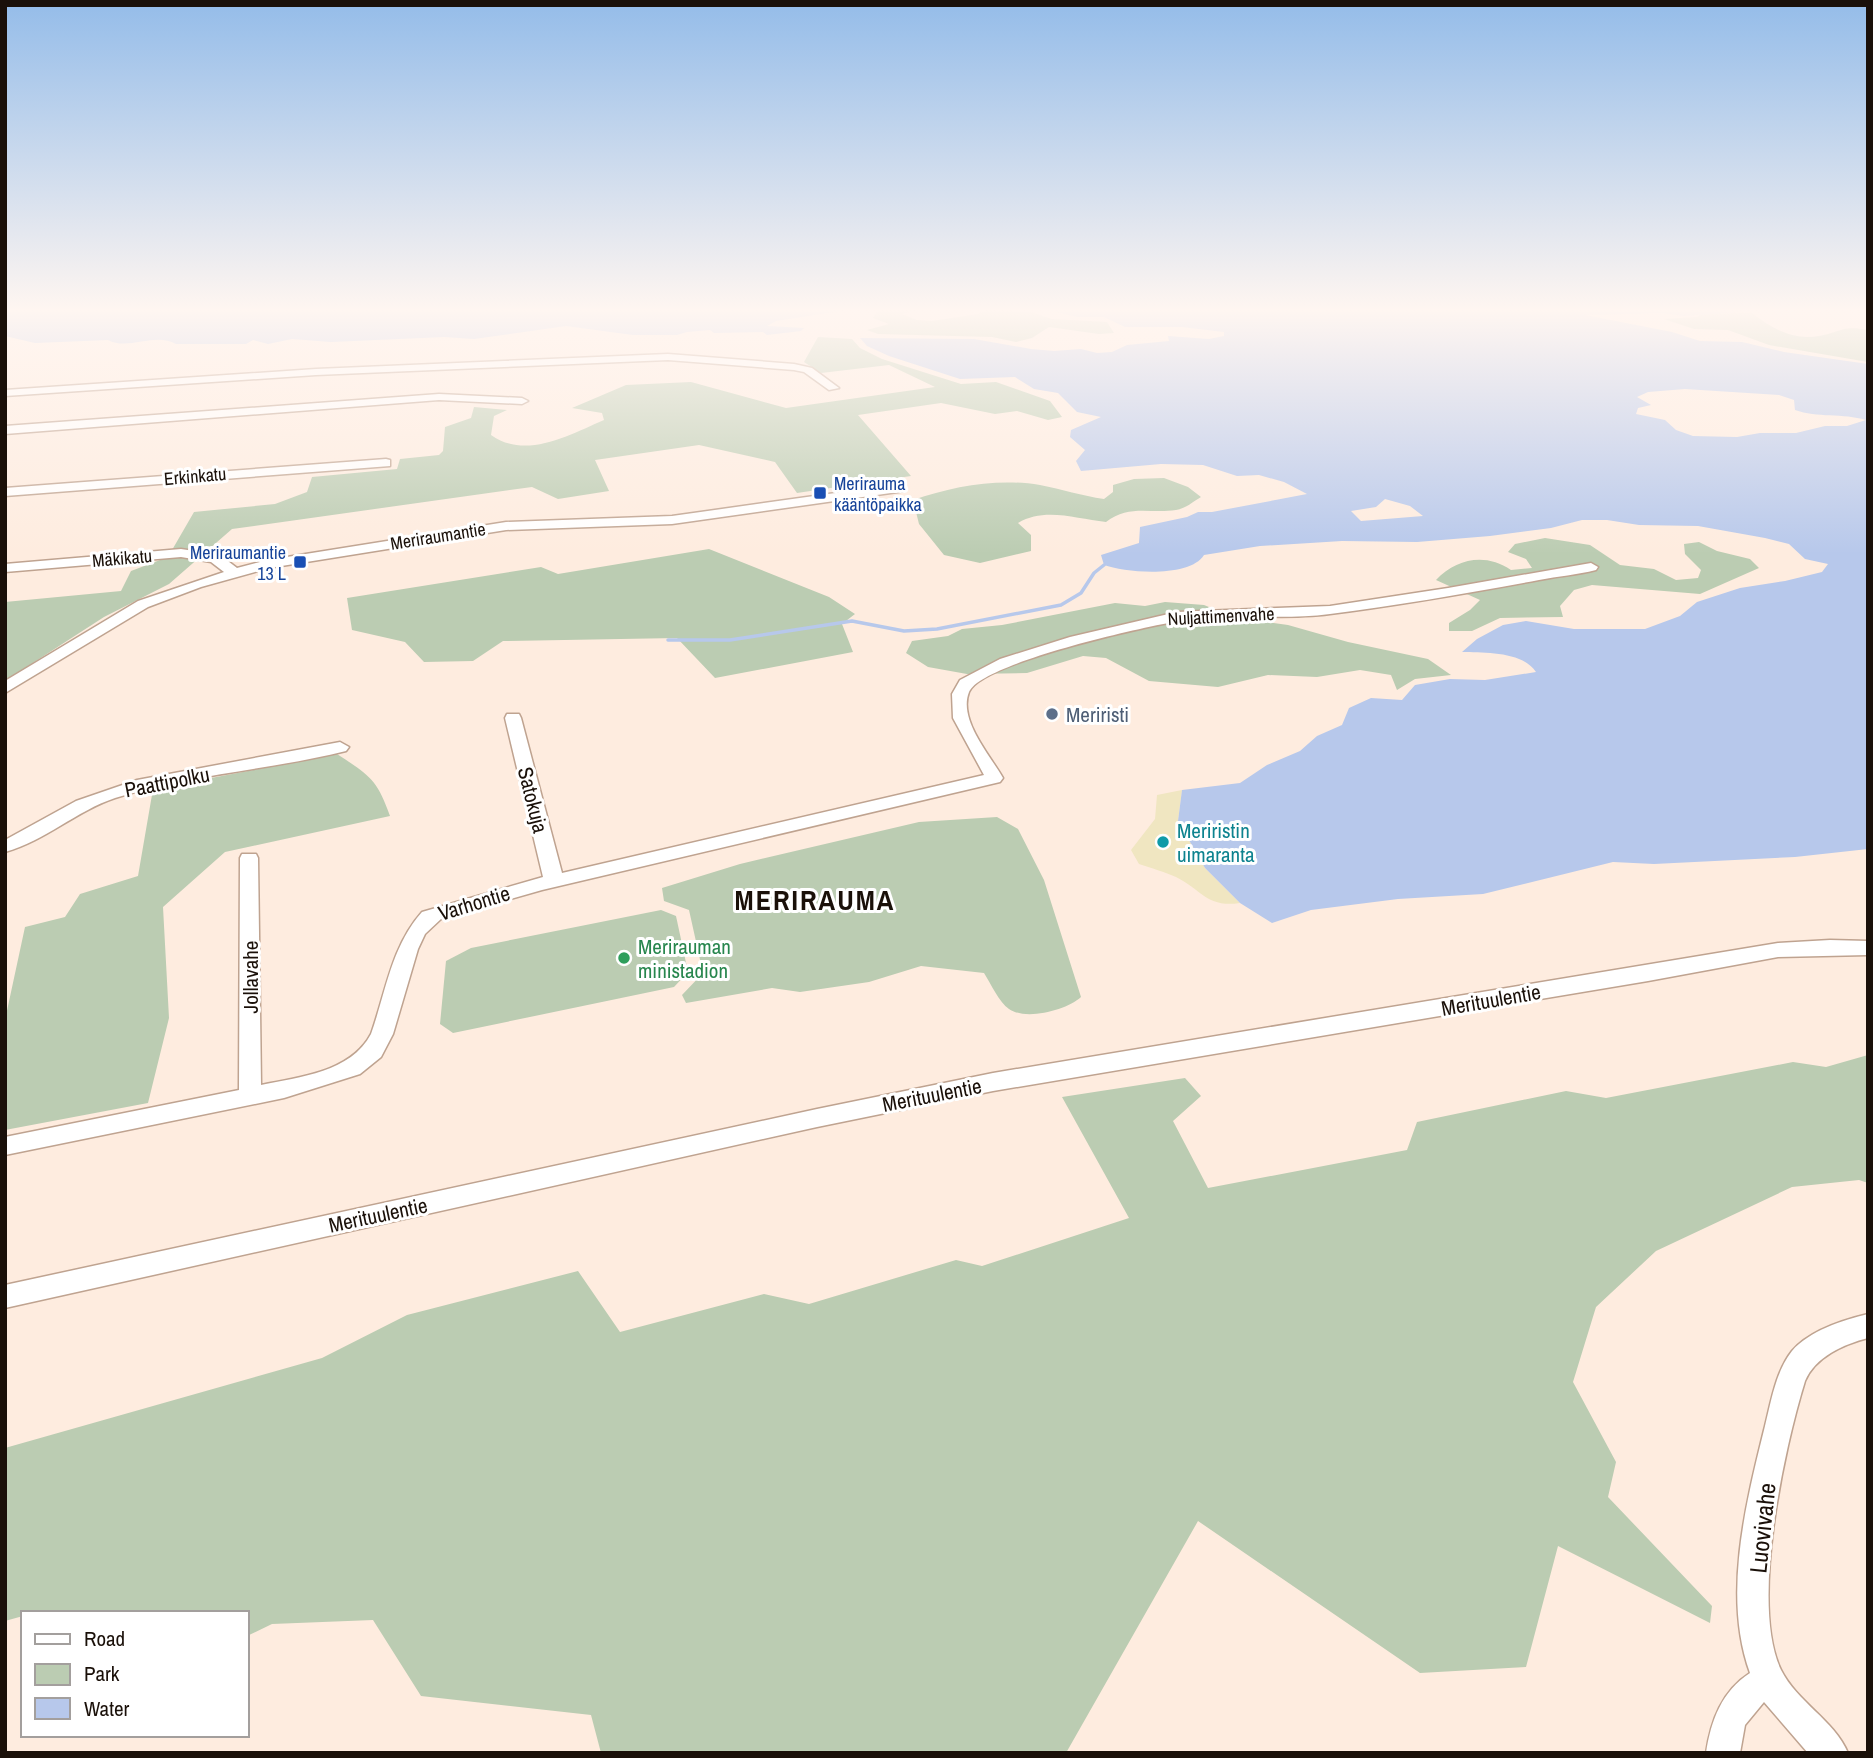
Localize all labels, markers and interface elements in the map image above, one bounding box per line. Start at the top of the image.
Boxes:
street label: Erkinkatu [163,461,227,491]
place label: Merirauma kääntöpaikka [834,471,922,517]
marker: Merirauma kääntöpaikka [812,485,828,501]
street label: Meriraumantie [389,516,487,556]
place label: Meriraumantie 13 L [190,540,286,586]
street label: Mäkikatu [91,543,153,573]
marker: Meriraumantie 13 L [292,554,308,570]
street label: Nuljattimenvahe [1167,601,1275,631]
place label: Meriristi [1066,700,1129,729]
marker: Meriristi [1044,706,1060,722]
street label: Paattipolku [122,760,212,804]
street label: Satokuja [511,764,555,836]
place label: Meriristin uimaranta [1177,816,1255,869]
marker: Meriristin uimaranta [1155,834,1171,850]
street label: Varhontie [435,878,513,928]
district label: MERIRAUMA [735,881,895,919]
place label: Merirauman ministadion [638,932,731,985]
street label: Jollavahe [236,941,265,1013]
marker: Merirauman ministadion [616,950,632,966]
street label: Merituulentie [1439,977,1543,1023]
street label: Merituulentie [880,1071,984,1119]
street label: Merituulentie [326,1190,430,1240]
street label: Luovivahe [1741,1481,1783,1575]
legend [21,1611,248,1737]
text: Road [84,1624,125,1653]
text: Park [84,1659,120,1688]
text: Water [84,1694,130,1723]

